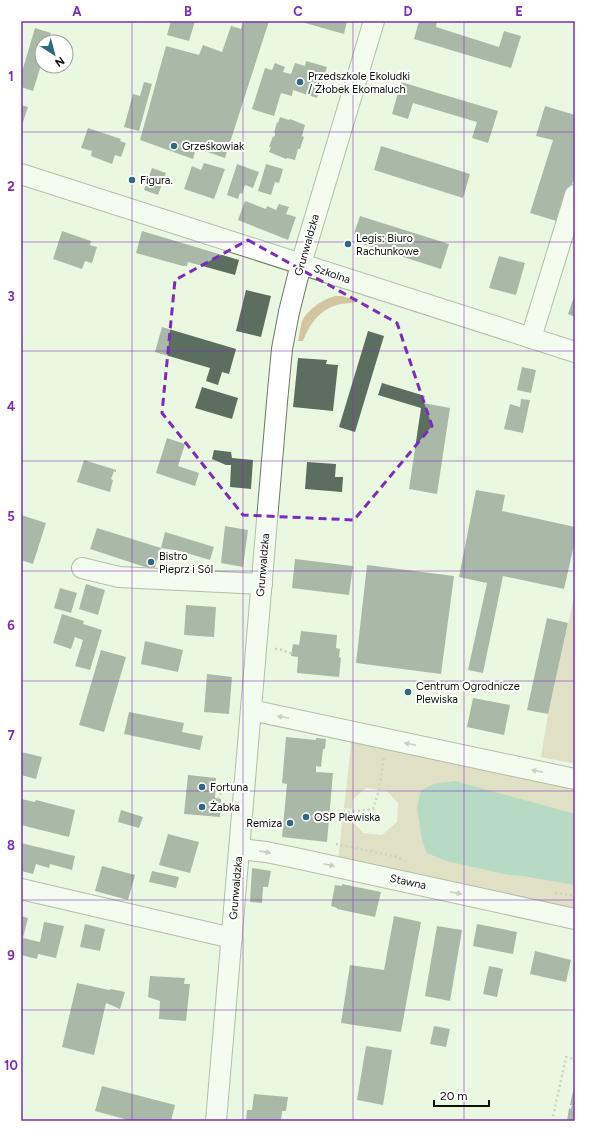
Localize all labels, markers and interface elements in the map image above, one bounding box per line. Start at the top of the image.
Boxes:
text: A [72,4,82,19]
text: B [184,4,192,19]
text: C [293,4,303,19]
text: D [403,4,413,19]
text: E [515,4,523,19]
north arrow [34,34,74,74]
text: N [52,54,67,69]
text: 1 [8,69,14,84]
place label: Przedszkole Ekoludki / Żłobek Ekomaluch [308,70,410,96]
marker: Przedszkole Ekoludki / Żłobek Ekomaluch [295,77,305,87]
place label: Grześkowiak [182,140,245,153]
marker: Grześkowiak [169,141,179,151]
place label: Figura. [140,174,173,187]
marker: Figura. [127,175,137,185]
text: 2 [7,179,15,194]
street label: Grunwaldzka [292,213,322,277]
place label: Legis: Biuro Rachunkowe [356,232,419,258]
marker: Legis: Biuro Rachunkowe [343,239,353,249]
street label: Szkolna [312,262,352,286]
text: 3 [7,289,15,304]
text: 4 [7,399,15,414]
text: 5 [7,509,15,524]
street label: Grunwaldzka [254,533,272,597]
place label: Bistro Pieprz i Sól [159,550,213,576]
marker: Bistro Pieprz i Sól [146,557,156,567]
text: 6 [7,618,15,633]
place label: Centrum Ogrodnicze Plewiska [416,680,520,706]
marker: Centrum Ogrodnicze Plewiska [403,687,413,697]
one-way arrow [276,713,289,719]
text: 7 [7,728,15,743]
one-way arrow [403,741,416,747]
one-way arrow [531,768,543,774]
place label: Fortuna [210,781,248,794]
marker: Fortuna [197,782,207,792]
place label: Żabka [210,801,240,814]
marker: Żabka [197,802,207,812]
place label: OSP Plewiska [314,811,380,824]
marker: OSP Plewiska [301,812,311,822]
place label: Remiza [246,817,282,830]
marker: Remiza [285,818,295,828]
text: 8 [7,838,15,853]
one-way arrow [259,849,272,855]
street label: Grunwaldzka [227,856,245,920]
one-way arrow [323,863,335,869]
street label: Stawna [389,872,427,892]
one-way arrow [450,890,462,896]
text: 9 [7,948,15,963]
text: 10 [4,1058,18,1073]
scale bar [434,1082,489,1108]
text: 20 m [440,1089,468,1103]

